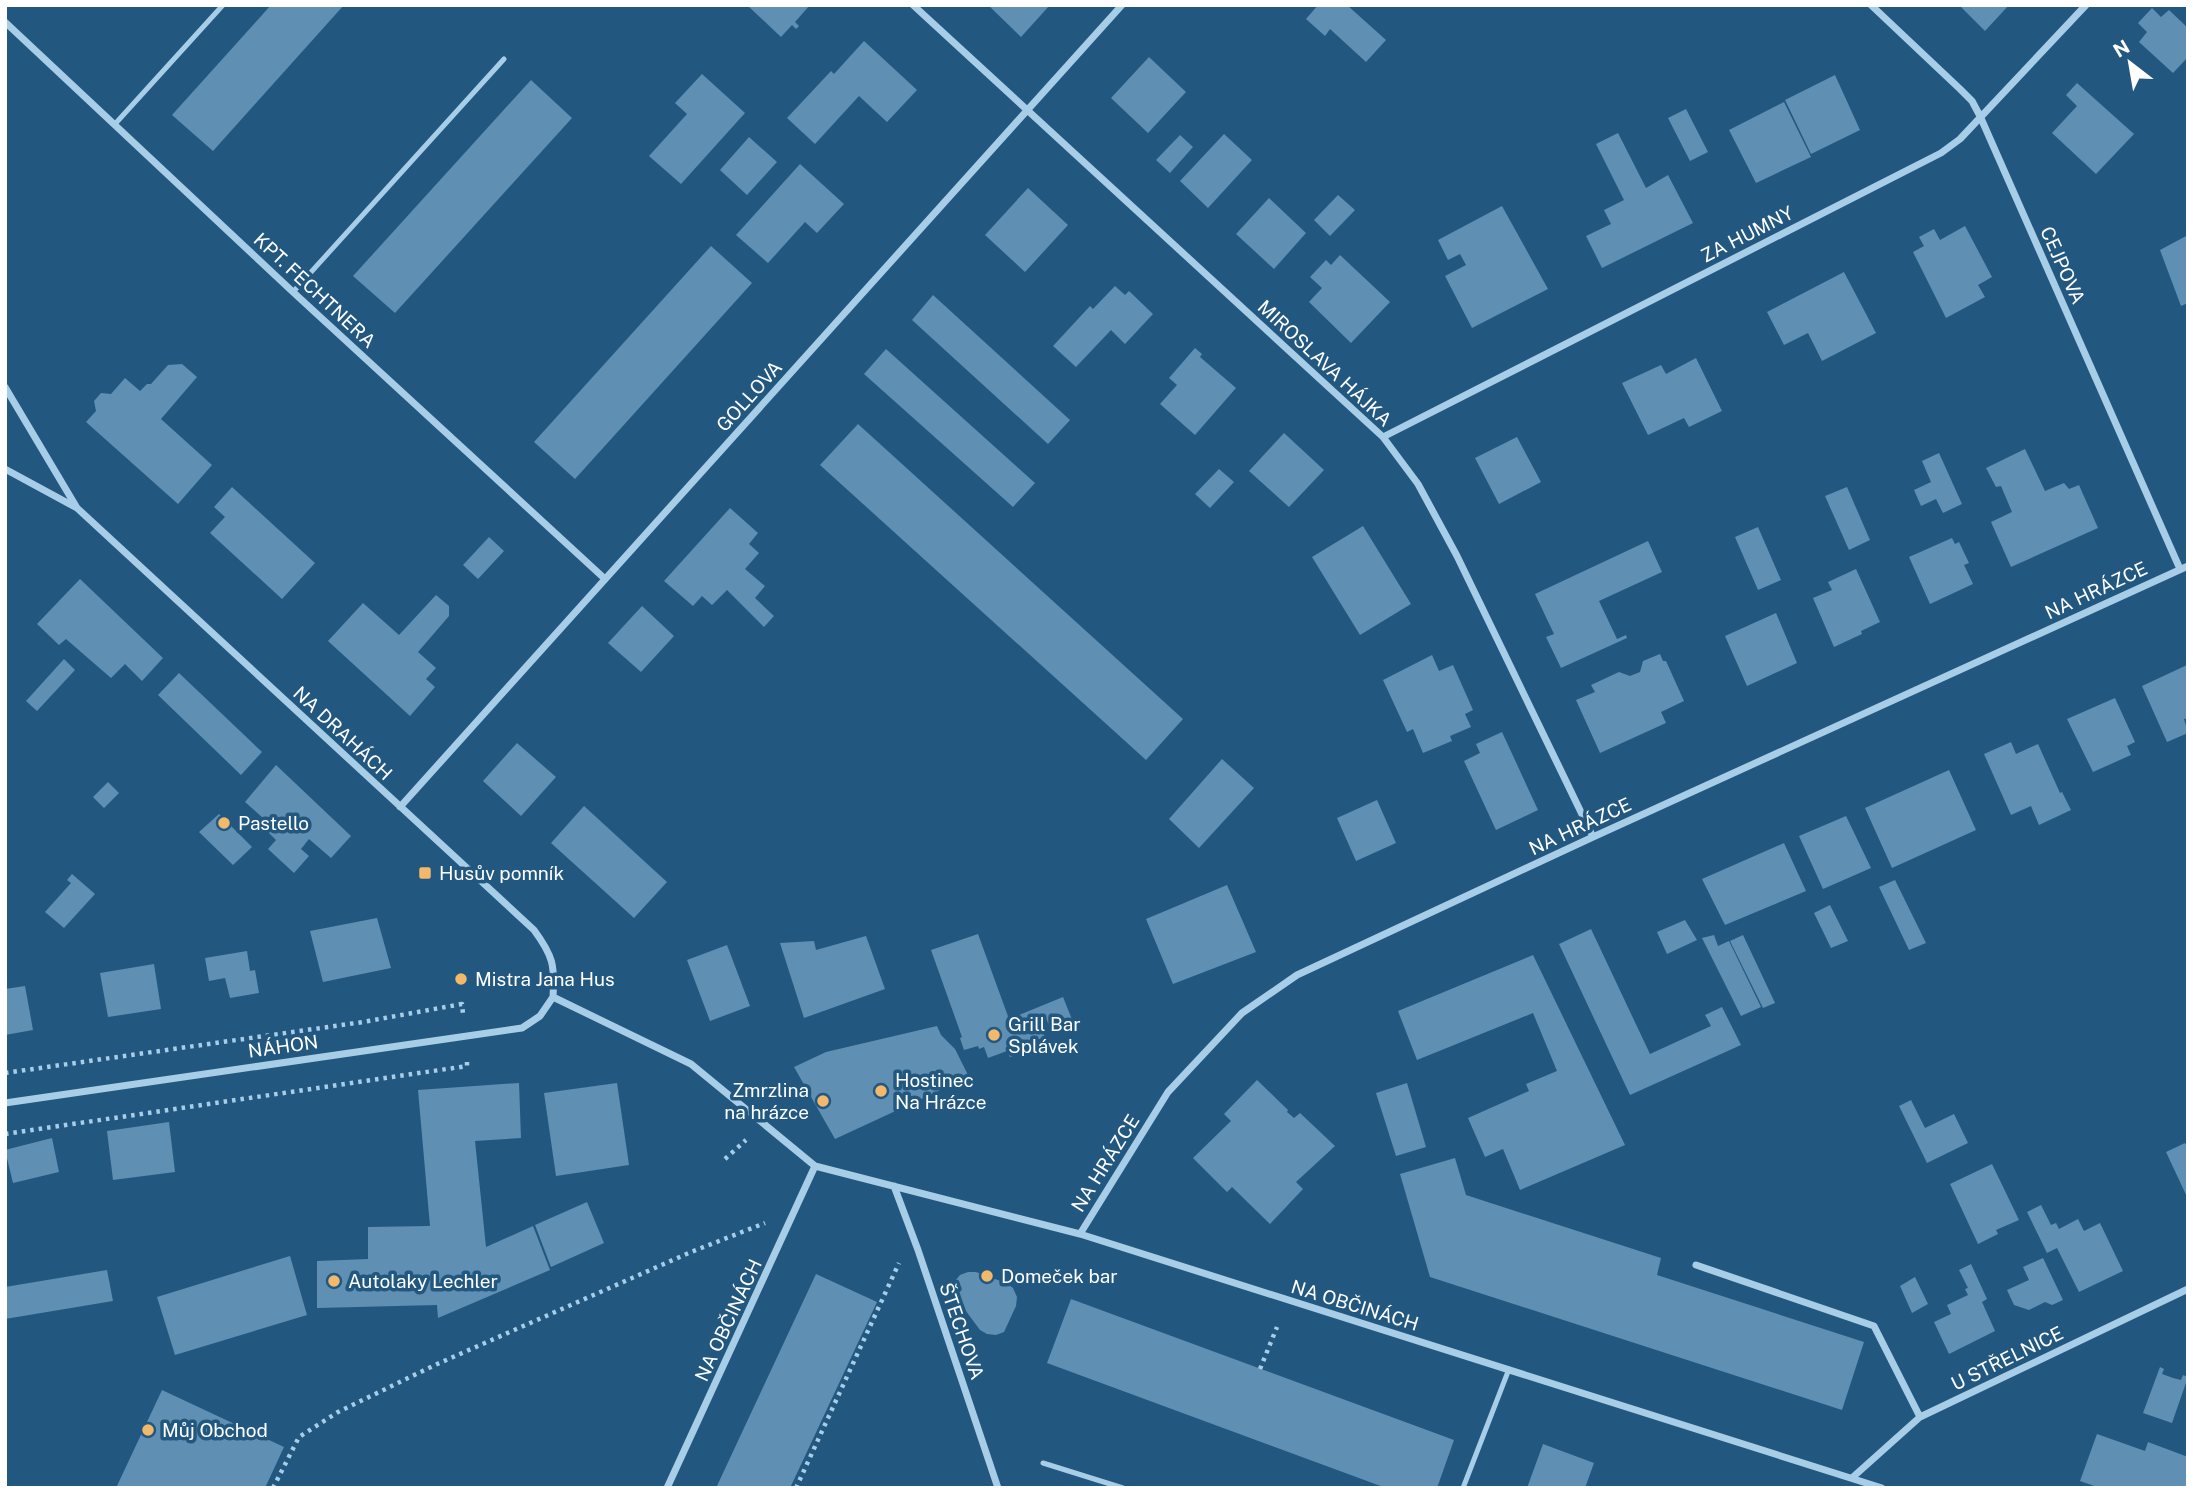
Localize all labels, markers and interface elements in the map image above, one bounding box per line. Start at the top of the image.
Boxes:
north arrow [2095,28,2165,98]
text: N [2109,35,2133,62]
street label: ZA HUMNY [1697,201,1797,267]
street label: CEJPOVA [2036,223,2090,307]
street label: KPT. FECHTNERA [250,228,380,352]
street label: MIROSLAVA HÁJKA [1253,295,1397,431]
street label: GOLLOVA [712,356,786,436]
street label: NA HRÁZCE [2041,557,2151,623]
street label: NA DRAHÁCH [289,682,397,784]
street label: NA HRÁZCE [1525,793,1635,859]
place label: Pastello [238,812,309,834]
marker: Pastello [216,815,232,831]
place label: Husův pomník [439,862,565,884]
marker: Husův pomník [417,865,433,881]
place label: Mistra Jana Hus [475,968,615,990]
marker: Mistra Jana Hus [453,971,469,987]
place label: Grill Bar Splávek [1008,1013,1081,1057]
marker: Grill Bar Splávek [986,1027,1002,1043]
street label: NÁHON [246,1030,320,1062]
place label: Hostinec Na Hrázce [895,1069,987,1113]
place label: Zmrzlina na hrázce [724,1079,809,1123]
marker: Hostinec Na Hrázce [873,1083,889,1099]
marker: Zmrzlina na hrázce [815,1093,831,1109]
street label: NA HRÁZCE [1066,1110,1144,1216]
street label: NA OBČINÁCH [690,1255,766,1385]
place label: Domeček bar [1001,1265,1118,1287]
marker: Domeček bar [979,1268,995,1284]
place label: Autolaky Lechler [348,1270,498,1292]
marker: Autolaky Lechler [326,1273,342,1289]
street label: NA OBČINÁCH [1289,1275,1421,1335]
street label: ŠTECHOVA [935,1280,989,1382]
street label: U STŘELNICE [1947,1321,2067,1395]
place label: Můj Obchod [162,1419,268,1441]
marker: Můj Obchod [140,1422,156,1438]

